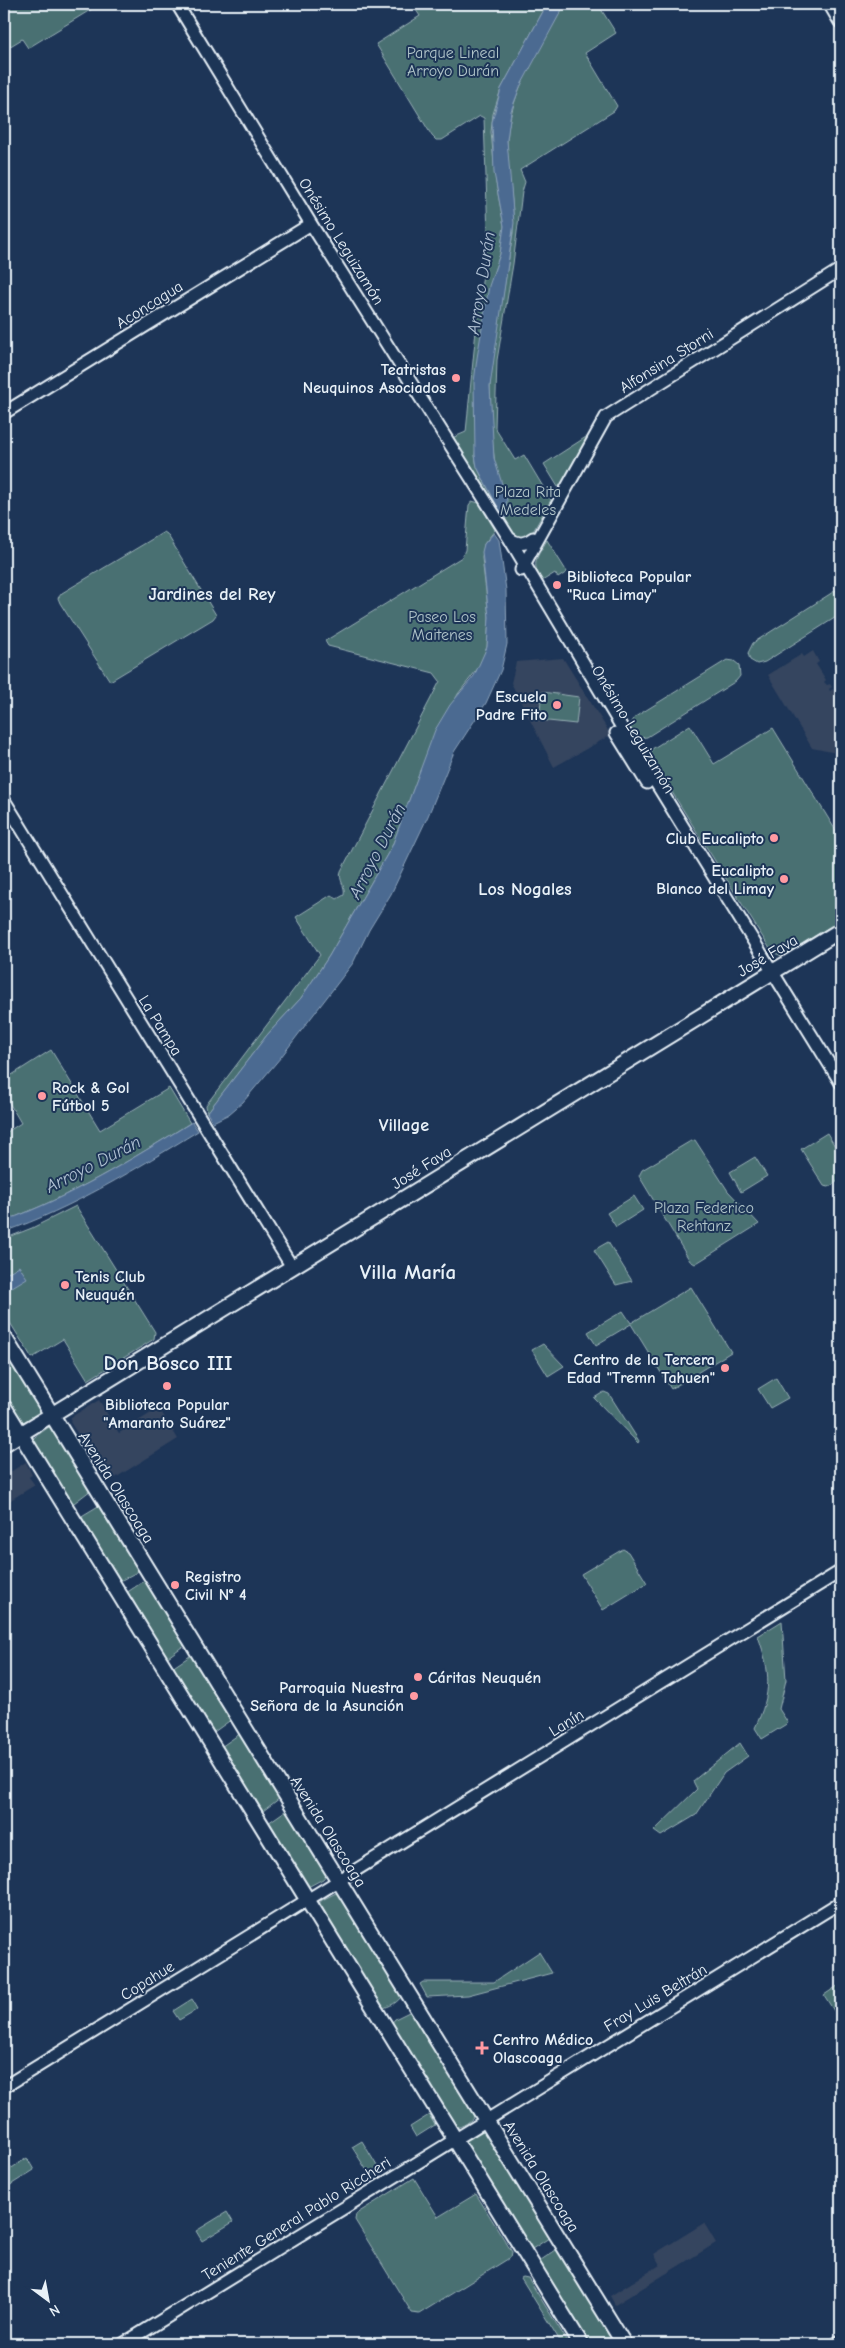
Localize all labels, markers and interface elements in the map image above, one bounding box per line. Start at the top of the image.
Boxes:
park label: Parque Lineal Arroyo Durán [407,44,499,80]
street label: Onésimo Leguizamón [295,175,387,308]
water label: Arroyo Durán [463,230,500,337]
street label: Aconcagua [113,277,186,332]
street label: Alfonsina Storni [616,325,717,397]
place label: Teatristas Neuquinos Asociados [303,361,446,397]
marker: Teatristas Neuquinos Asociados [450,372,462,384]
park label: Plaza Rita Medeles [495,483,561,519]
place label: Biblioteca Popular "Ruca Limay" [567,568,692,604]
marker: Biblioteca Popular "Ruca Limay" [551,579,563,591]
district label: Jardines del Rey [148,584,276,605]
park label: Paseo Los Maitenes [408,608,476,644]
street label: Onésimo Leguizamón [588,662,678,797]
place label: Escuela Padre Fito [476,688,547,724]
marker: Escuela Padre Fito [551,699,563,711]
water label: Arroyo Durán [344,800,410,903]
place label: Club Eucalipto [666,830,764,848]
marker: Club Eucalipto [768,832,780,844]
place label: Eucalipto Blanco del Limay [656,862,775,898]
marker: Eucalipto Blanco del Limay [778,873,790,885]
district label: Los Nogales [478,879,572,900]
street label: José Fava [734,931,801,981]
street label: La Pampa [135,992,186,1059]
place label: Rock & Gol Fútbol 5 [52,1079,130,1115]
marker: Rock & Gol Fútbol 5 [36,1090,48,1102]
district label: Village [379,1115,429,1136]
water label: Arroyo Durán [41,1131,144,1198]
street label: José Fava [388,1143,455,1193]
park label: Plaza Federico Rehtanz [654,1199,754,1235]
district label: Villa María [360,1260,456,1284]
place label: Tenis Club Neuquén [75,1268,145,1304]
marker: Tenis Club Neuquén [59,1279,71,1291]
district label: Don Bosco III [103,1351,233,1375]
place label: Centro de la Tercera Edad "Tremn Tahuen" [567,1351,715,1387]
marker: Centro de la Tercera Edad "Tremn Tahuen" [719,1362,731,1374]
marker: Biblioteca Popular "Amaranto Suárez" [161,1380,173,1392]
place label: Biblioteca Popular "Amaranto Suárez" [103,1396,231,1432]
street label: Avenida Olascoaga [75,1428,158,1547]
place label: Registro Civil N° 4 [185,1568,247,1604]
marker: Registro Civil N° 4 [169,1579,181,1591]
place label: Cáritas Neuquén [428,1669,541,1687]
marker: Cáritas Neuquén [412,1671,424,1683]
place label: Parroquia Nuestra Señora de la Asunción [250,1679,404,1715]
marker: Parroquia Nuestra Señora de la Asunción [408,1690,420,1702]
street label: Lanín [546,1705,587,1740]
street label: Avenida Olascoaga [287,1772,370,1891]
street label: Copahue [117,1957,178,2004]
street label: Fray Luis Beltrán [601,1960,710,2036]
place label: Centro Médico Olascoaga [493,2031,593,2067]
marker: Centro Médico Olascoaga [475,2041,489,2055]
street label: Avenida Olascoaga [500,2117,583,2236]
street label: Teniente General Pablo Riccheri [199,2153,394,2285]
north arrow [22,2276,72,2326]
text: N [46,2301,63,2320]

